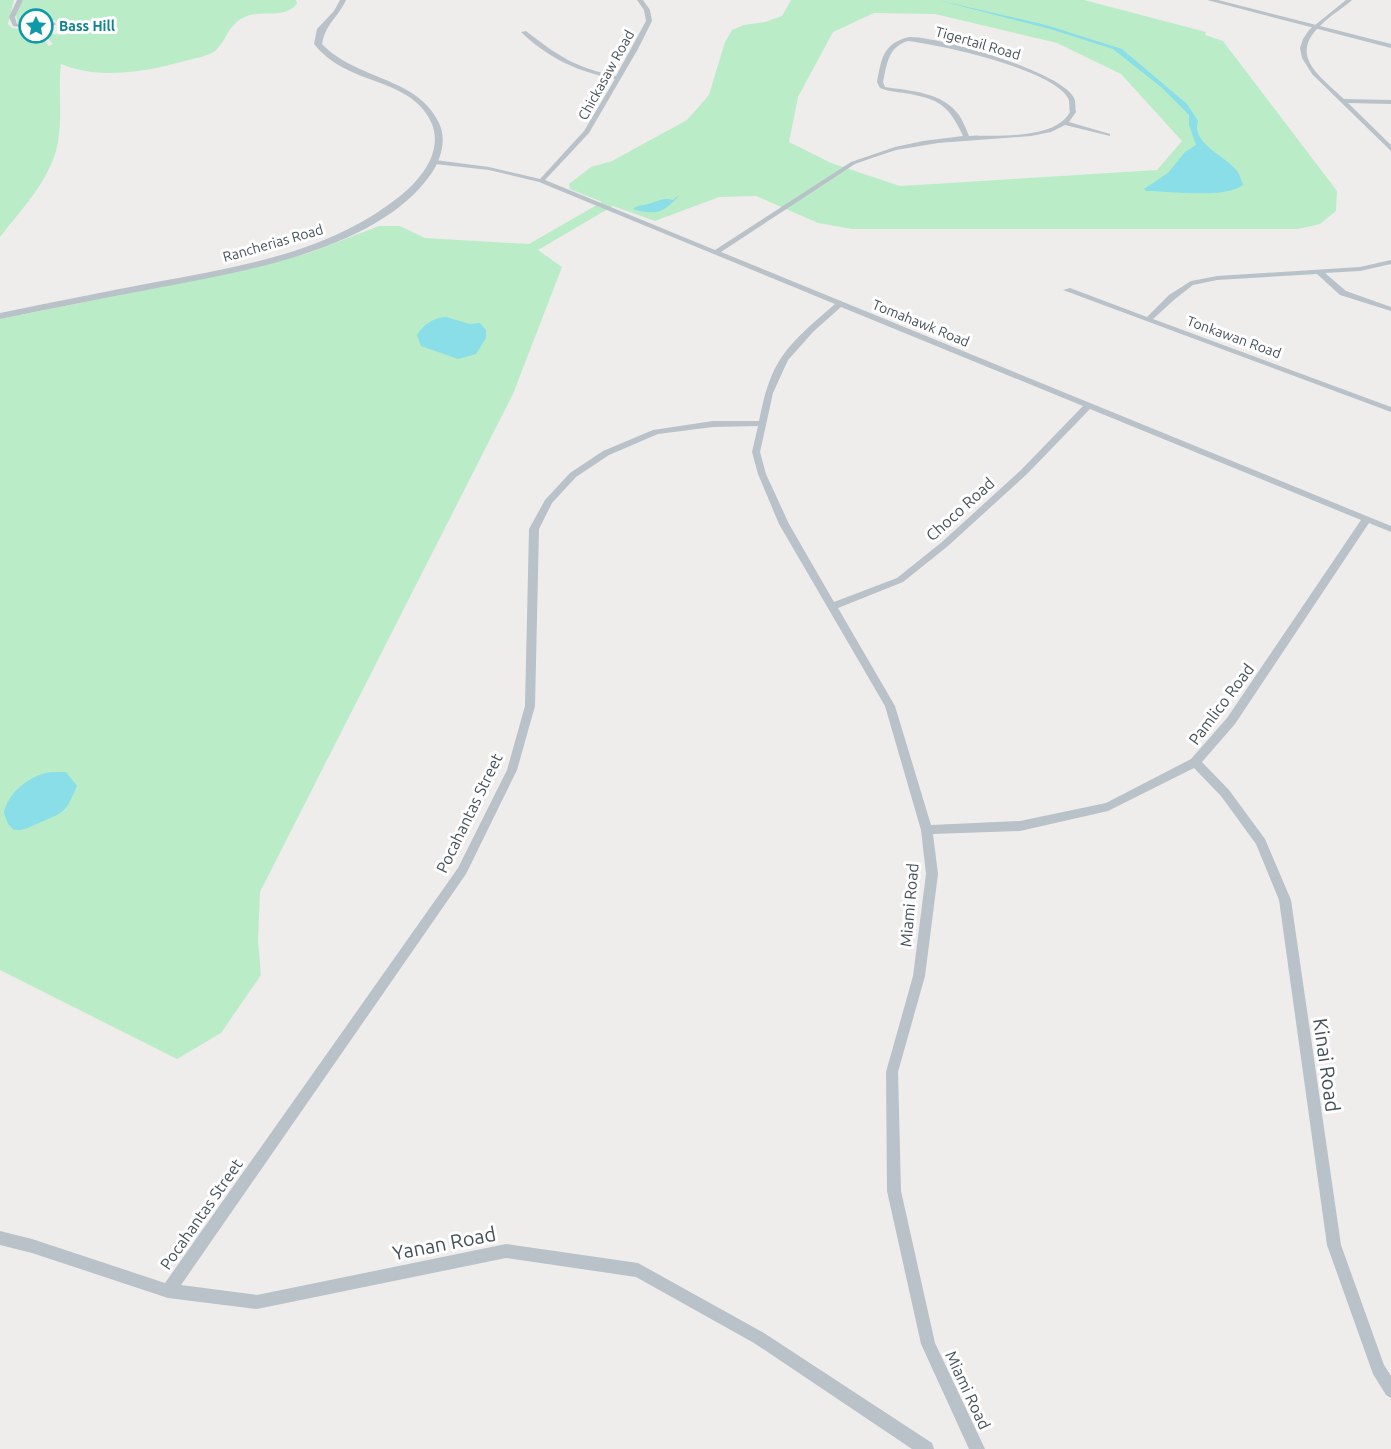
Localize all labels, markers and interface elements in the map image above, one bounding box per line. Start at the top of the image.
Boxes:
place icon: Bass Hill [18,8,54,44]
place label: Bass Hill [59,18,115,34]
street label: Tigertail Road [934,23,1022,63]
street label: Chickasaw Road [575,27,637,123]
street label: Rancherias Road [221,221,325,265]
street label: Tomahawk Road [870,296,972,350]
street label: Tonkawan Road [1185,313,1283,361]
street label: Choco Road [922,474,998,544]
street label: Pamlico Road [1185,660,1257,748]
street label: Pocahantas Street [432,750,506,876]
street label: Miami Road [896,862,922,948]
street label: Kinai Road [1309,1017,1345,1113]
street label: Pocahantas Street [156,1155,246,1273]
street label: Yanan Road [390,1222,498,1264]
street label: Miami Road [942,1348,994,1432]

